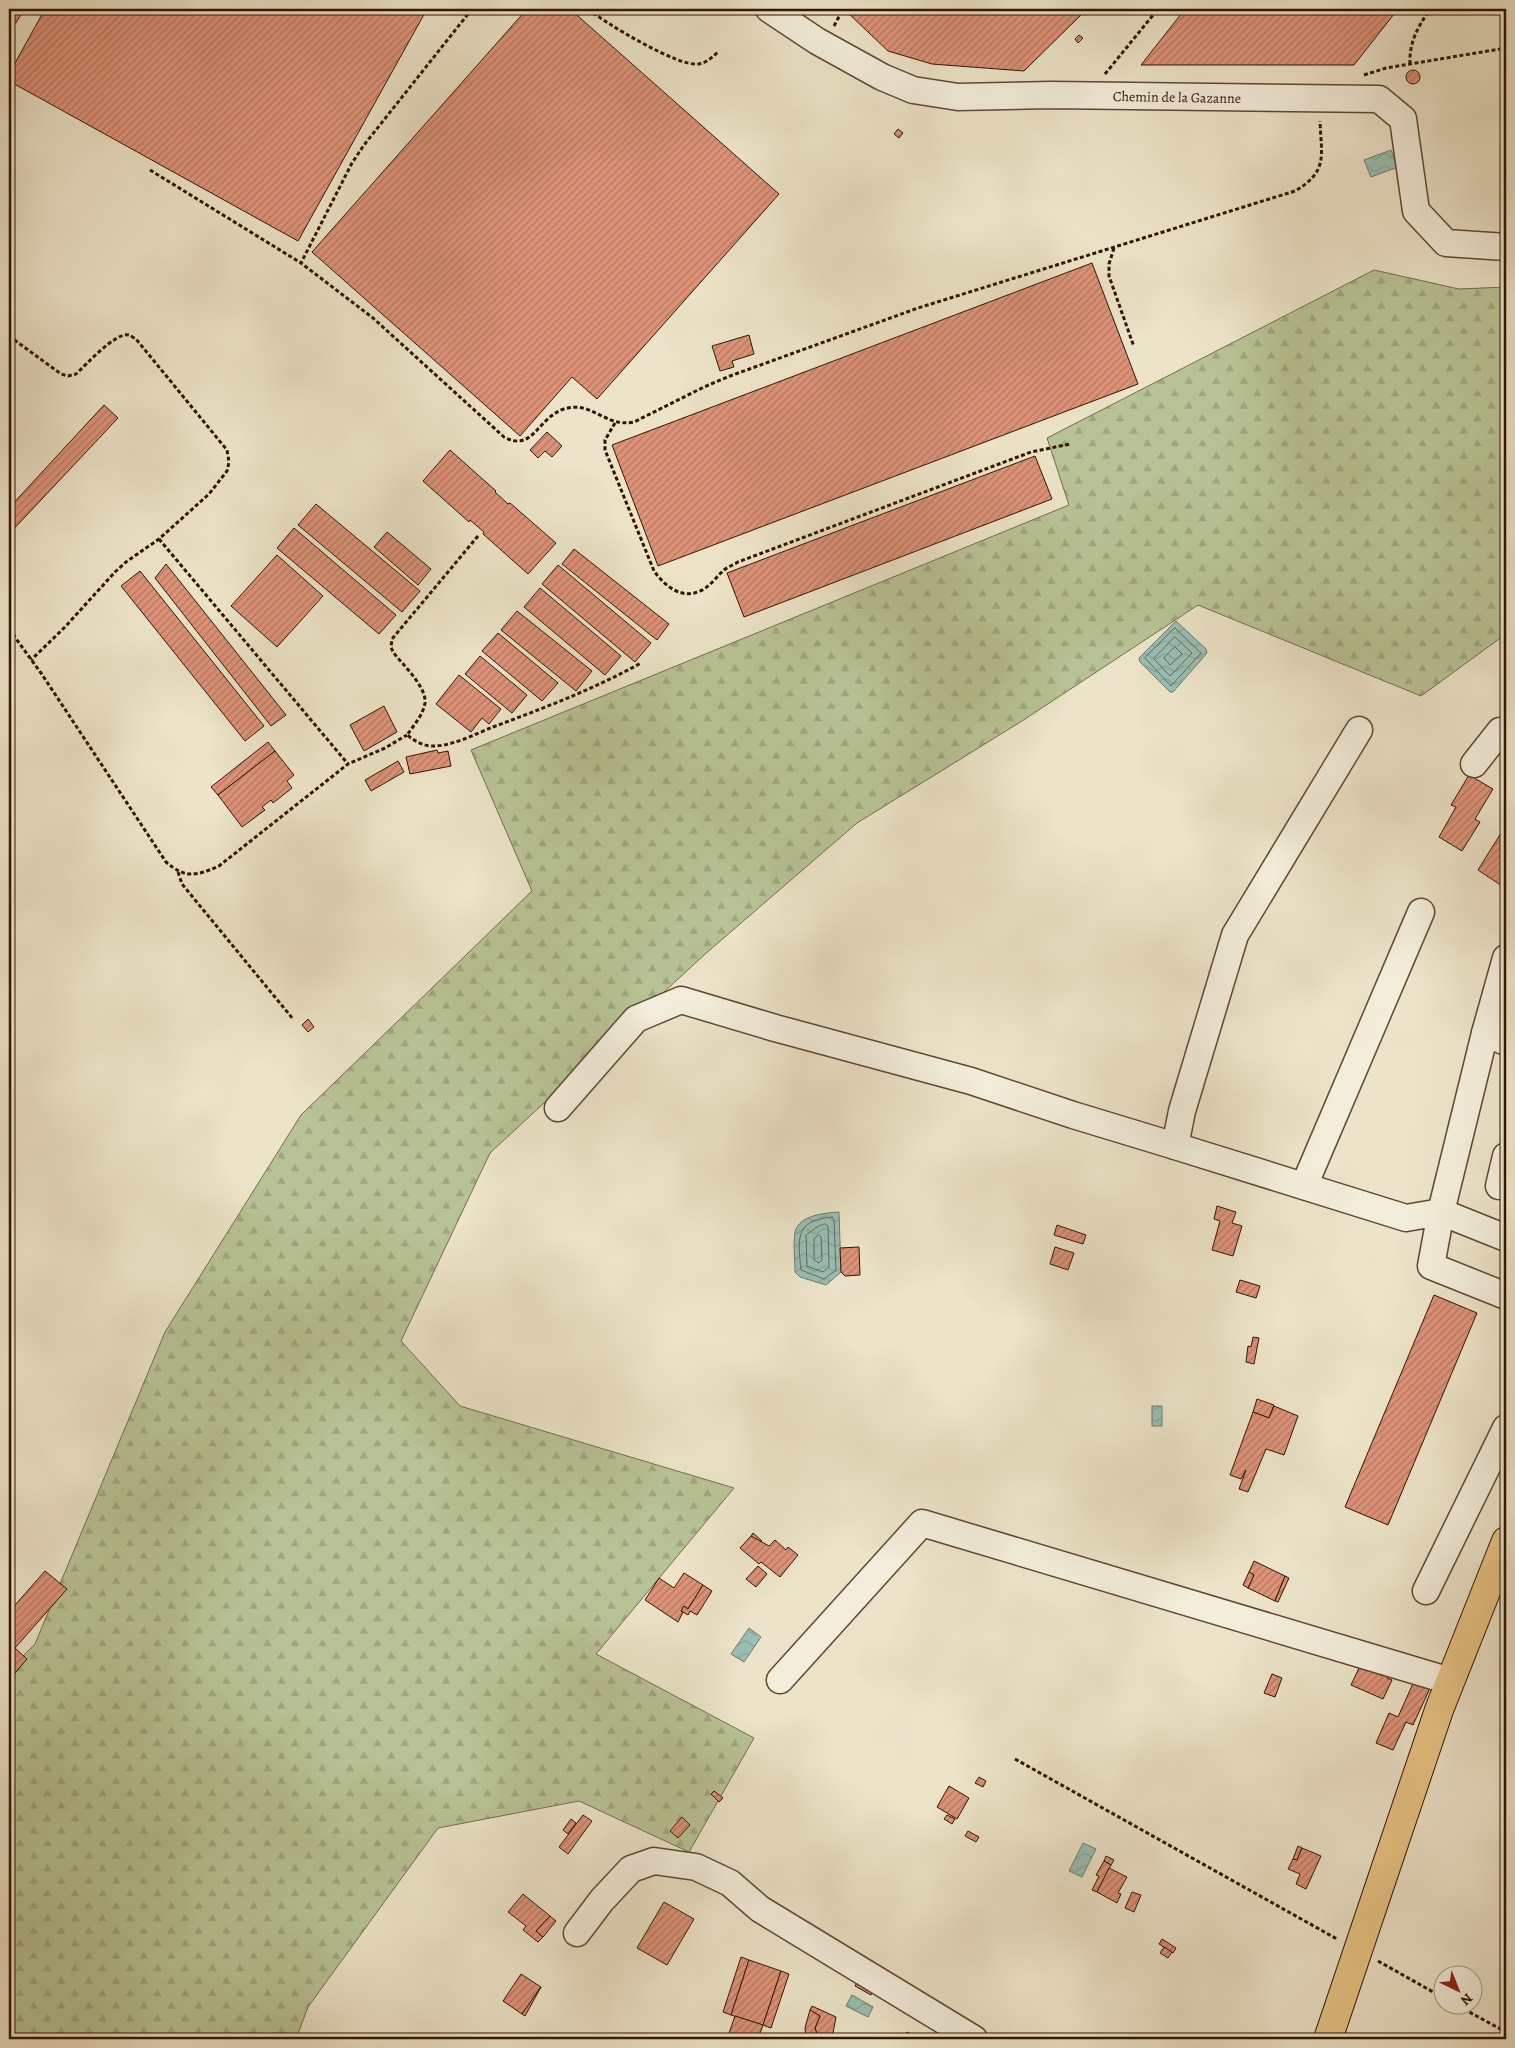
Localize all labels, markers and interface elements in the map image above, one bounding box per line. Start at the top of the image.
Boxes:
street label: Chemin de la Gazanne [1113,87,1241,108]
north arrow [1432,1966,1482,2016]
text: N [1456,1989,1477,2010]

